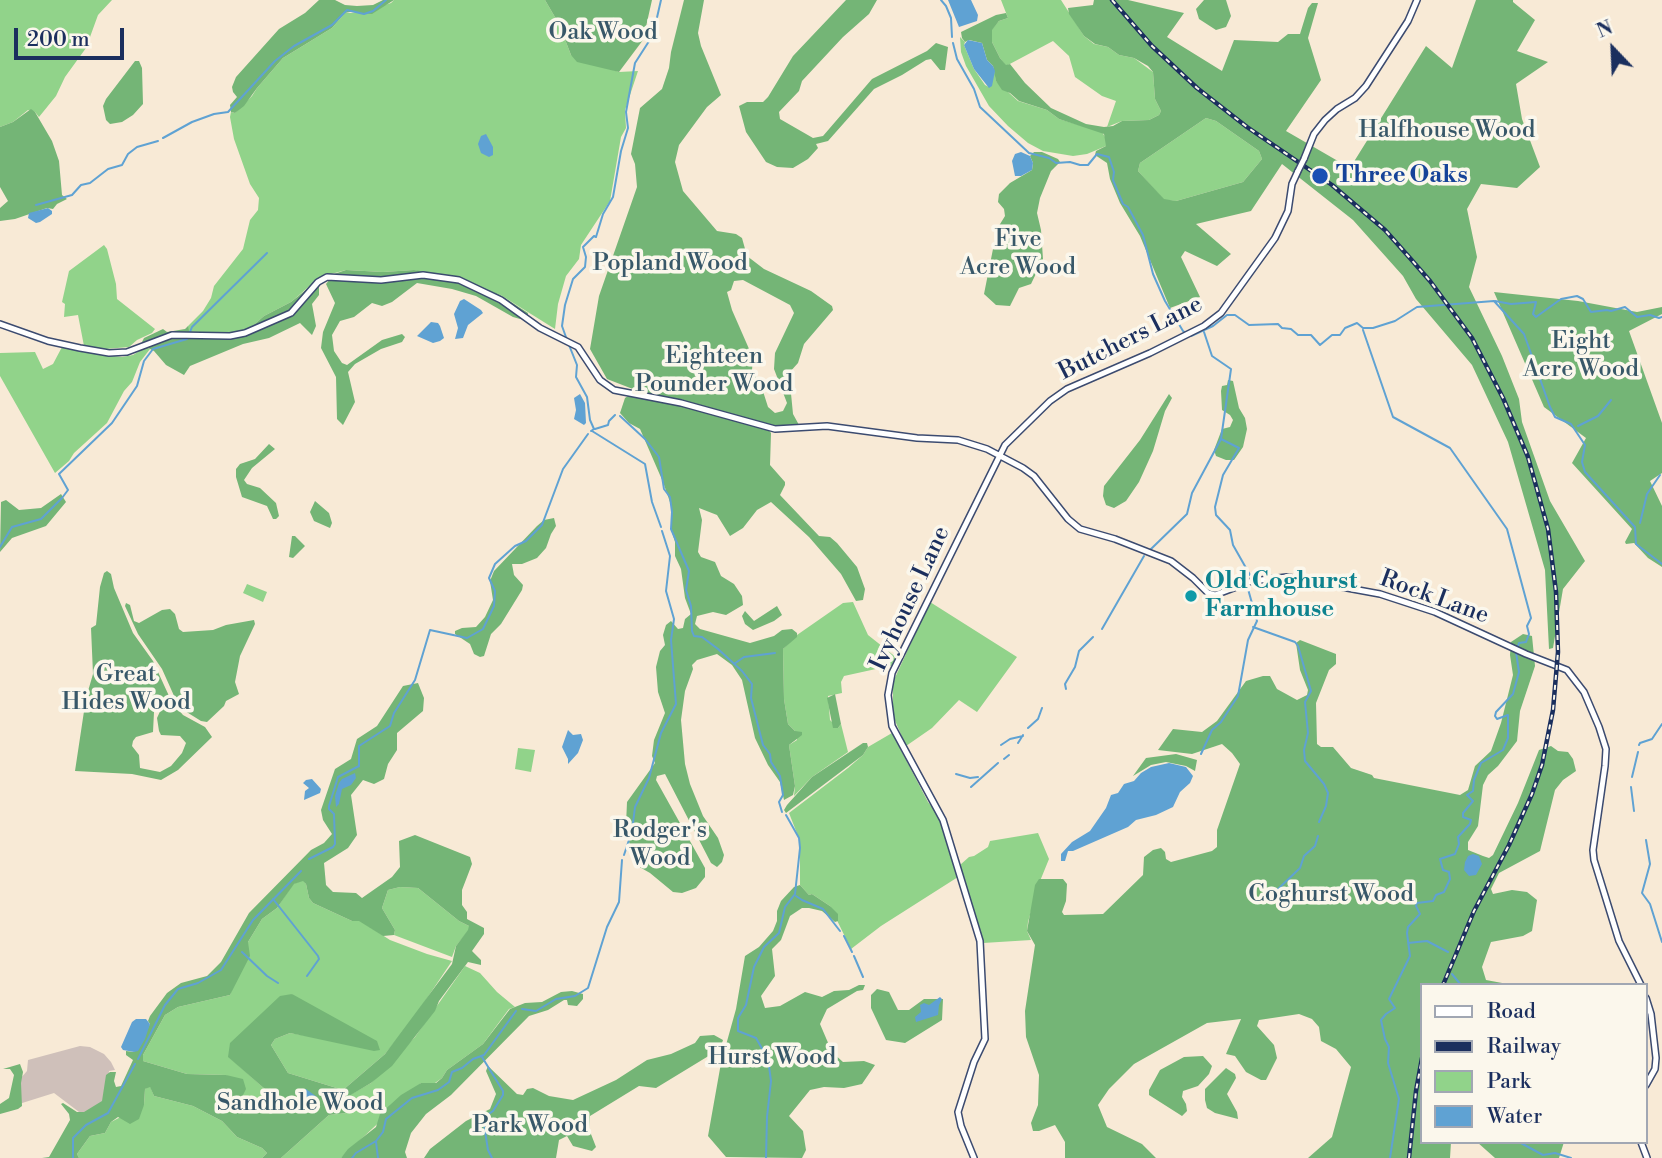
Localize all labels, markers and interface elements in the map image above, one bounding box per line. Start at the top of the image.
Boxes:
scale bar [18,14,128,58]
north arrow [1578,14,1648,84]
text: N [1593,16,1616,44]
park label: Oak Wood [548,19,658,47]
text: 200 m [27,27,90,53]
park label: Halfhouse Wood [1359,117,1535,145]
place label: Three Oaks [1336,162,1468,190]
marker: Three Oaks [1310,166,1330,186]
park label: Five Acre Wood [960,226,1076,282]
park label: Popland Wood [592,250,748,278]
street label: Butchers Lane [1054,290,1208,388]
park label: Eight Acre Wood [1523,328,1639,384]
park label: Eighteen Pounder Wood [635,343,793,399]
street label: Ivyhouse Lane [865,522,957,676]
street label: Rock Lane [1376,565,1492,631]
place label: Old Coghurst Farmhouse [1205,568,1357,624]
marker: Old Coghurst Farmhouse [1183,588,1199,604]
park label: Great Hides Wood [61,661,191,717]
park label: Rodger's Wood [613,817,707,873]
park label: Coghurst Wood [1248,881,1414,909]
legend [1420,983,1648,1144]
text: Road [1487,999,1536,1025]
text: Railway [1487,1034,1561,1060]
park label: Hurst Wood [708,1044,836,1072]
text: Park [1487,1069,1531,1095]
park label: Sandhole Wood [217,1090,383,1118]
text: Water [1487,1104,1542,1130]
park label: Park Wood [472,1112,588,1140]

